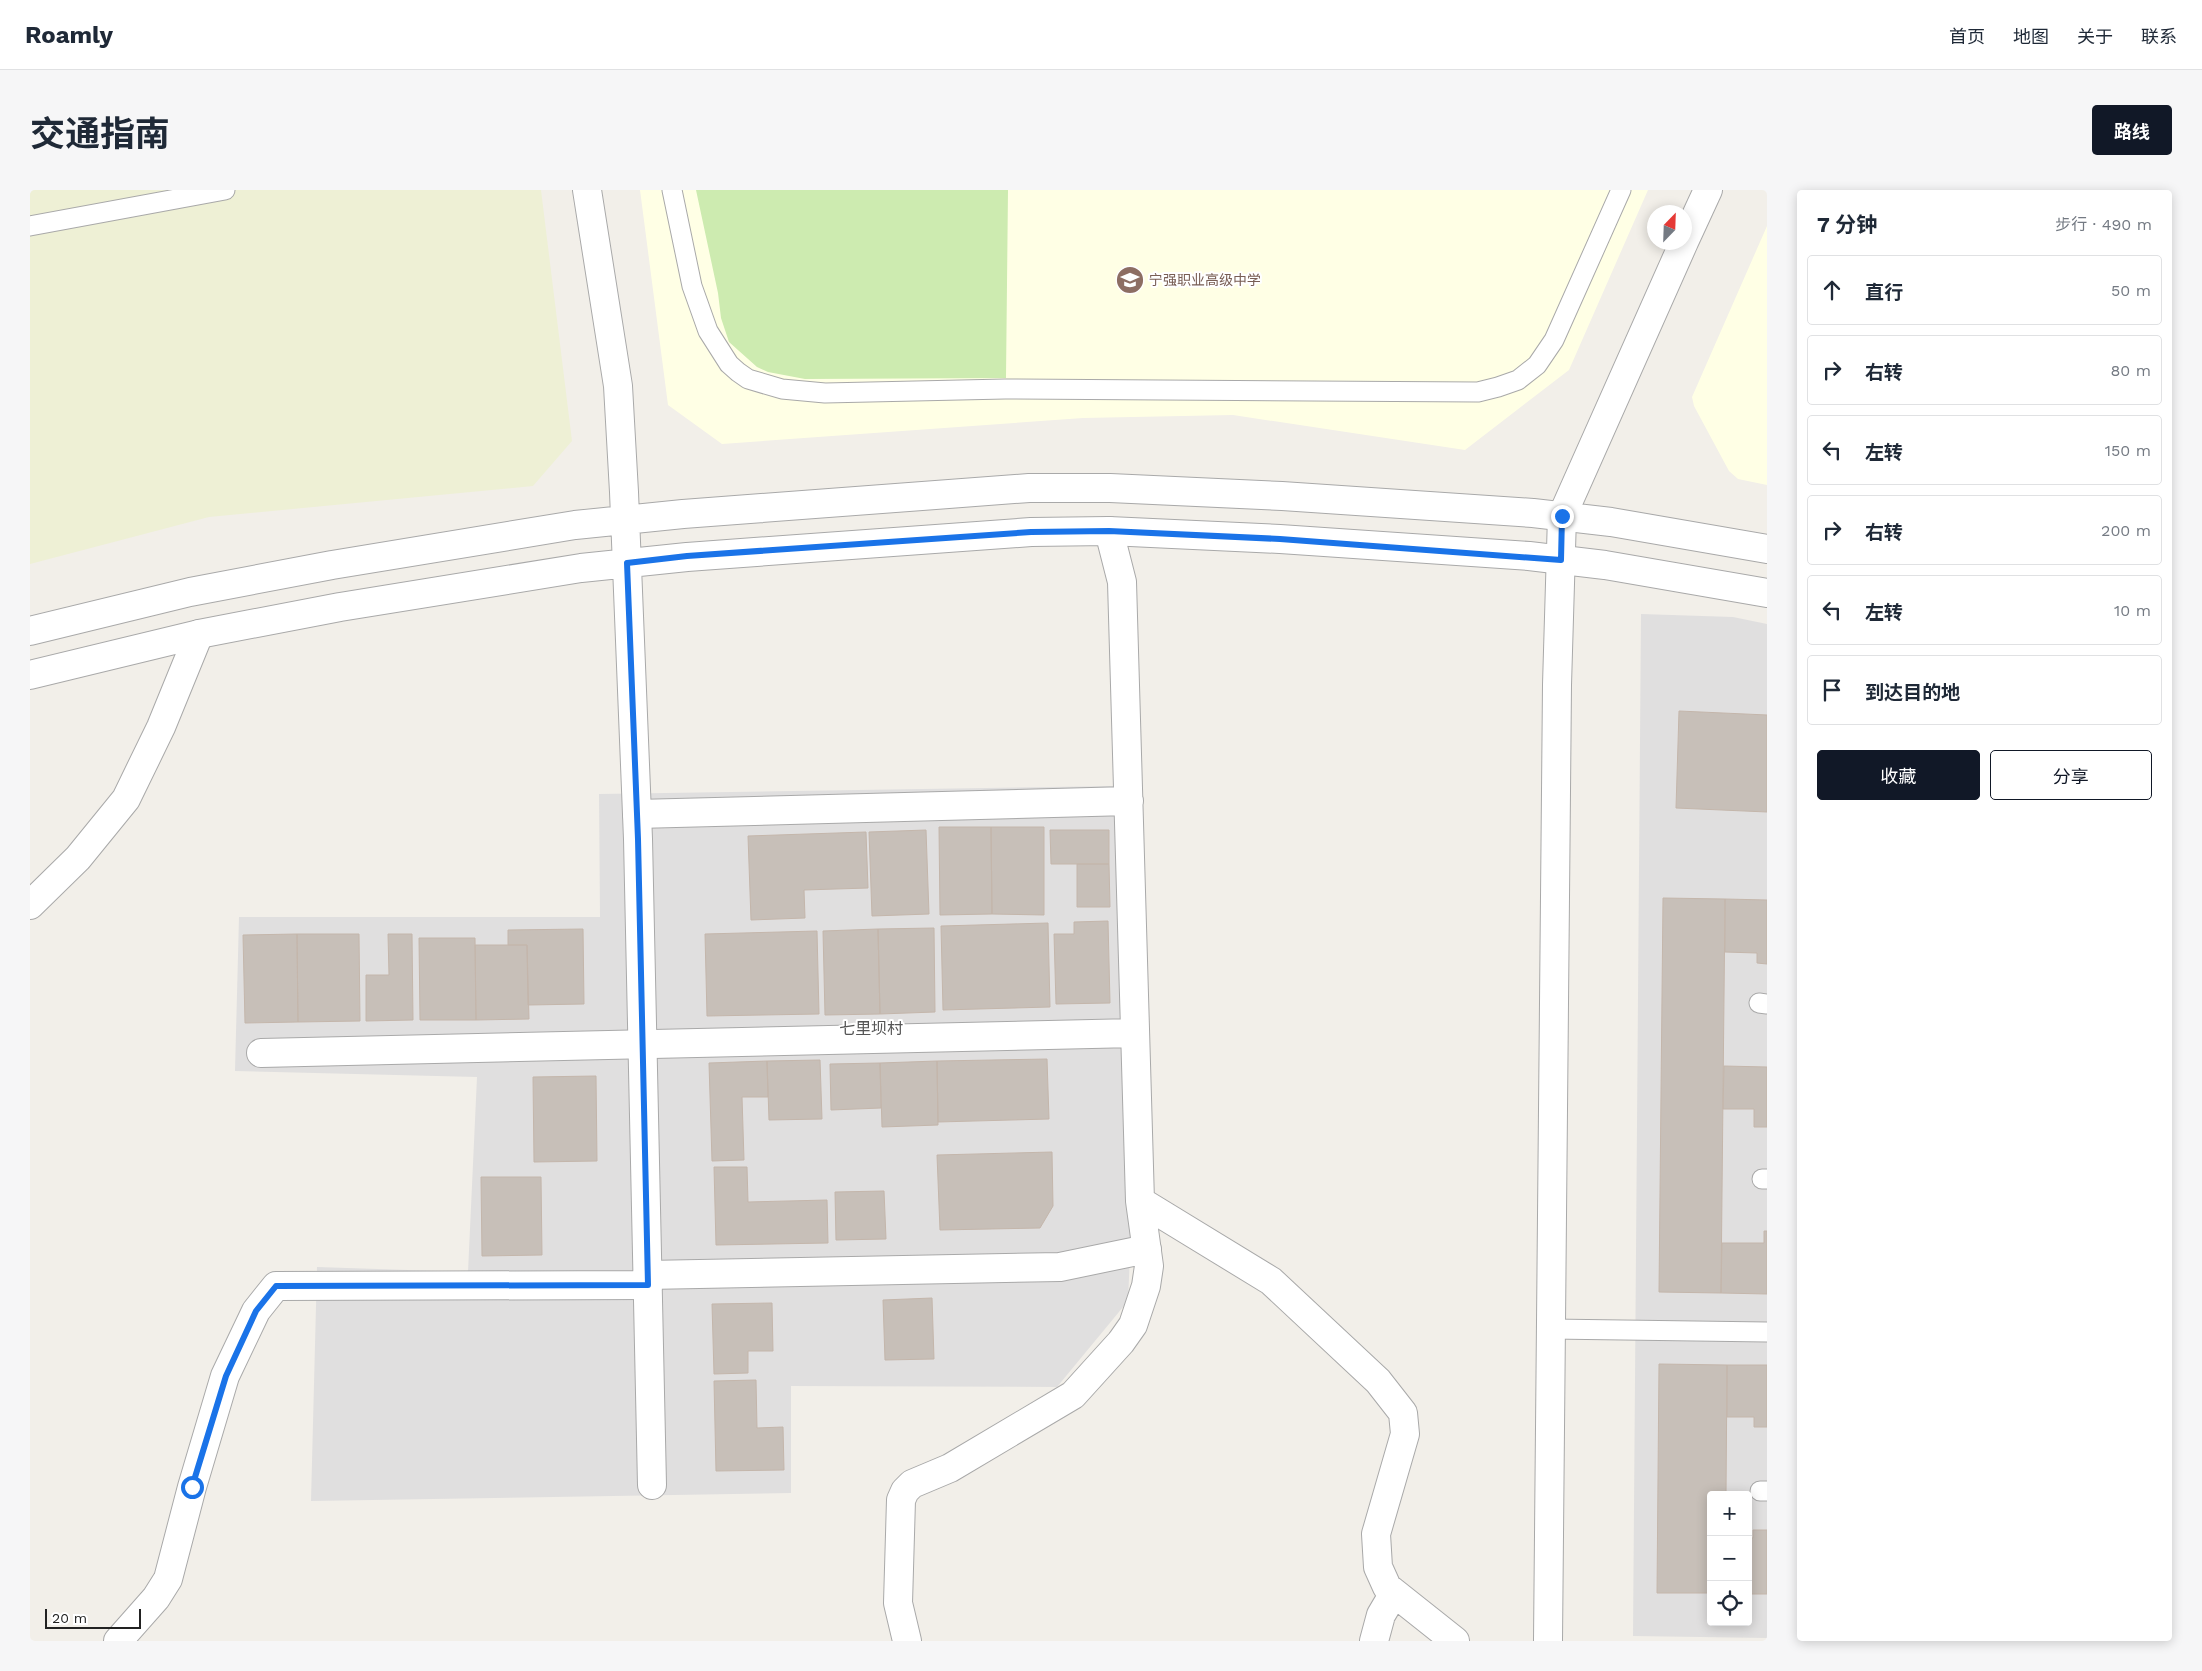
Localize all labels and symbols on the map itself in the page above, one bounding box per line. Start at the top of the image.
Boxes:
north arrow [1647,205,1692,250]
school or university icon: 宁强职业高级中学 [1115,265,1145,295]
place label: 宁强职业高级中学 [1149,272,1261,288]
route end [1551,505,1574,528]
district label: 七里坝村 [839,1019,903,1038]
route start [181,1476,204,1499]
scale bar [45,1606,141,1629]

